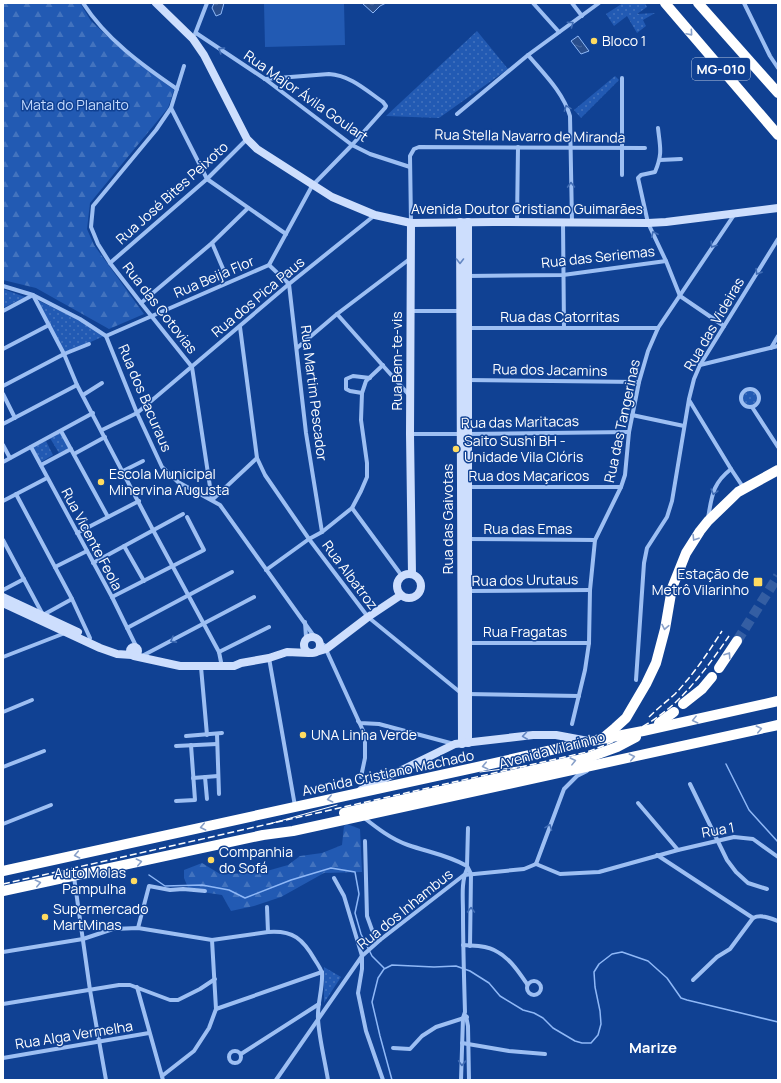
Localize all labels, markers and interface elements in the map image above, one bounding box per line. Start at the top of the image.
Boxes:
one-way arrow [566,22,573,29]
one-way arrow [686,28,693,35]
place label: Bloco 1 [602,31,646,50]
marker: Bloco 1 [589,36,599,46]
street label: Rua Major Ávila Goulart [240,45,373,146]
one-way arrow [218,47,225,55]
road number: MG-010 [692,58,750,80]
park label: Mata do Planalto [21,95,129,114]
one-way arrow [564,105,572,112]
street label: Rua Stella Navarro de Miranda [434,124,626,147]
street label: Rua José Bites Peixoto [111,137,232,248]
one-way arrow [567,182,575,188]
street label: Avenida Doutor Cristiano Guimarães [411,199,643,218]
one-way arrow [651,231,659,239]
street label: Rua das Seriemas [540,241,656,272]
one-way arrow [711,241,718,248]
street label: Rua Beija Flor [171,251,257,302]
street label: Rua dos Pica Paus [207,252,308,341]
street label: Rua das Cotovias [119,258,202,357]
one-way arrow [456,258,464,264]
one-way arrow [755,268,762,275]
street label: Rua das Videiras [679,274,748,374]
street label: Rua das Catorritas [500,307,620,326]
street label: Rua Bem-te-vis [387,311,406,411]
street label: Rua Martim Pescador [297,324,332,462]
street label: Rua dos Bacuraus [114,341,177,454]
street label: Rua das Tangerinas [599,357,644,484]
street label: Rua dos Jacamins [492,359,608,380]
street label: Rua das Maritacas [461,411,579,432]
place label: Saito Sushi BH - Unidade Vila Clóris [464,431,583,466]
marker: Saito Sushi BH - Unidade Vila Clóris [451,444,461,454]
place label: Escola Municipal Minervina Augusta [109,464,229,499]
street label: Rua das Gaivotas [438,464,457,574]
street label: Rua dos Maçaricos [469,466,589,485]
marker: Escola Municipal Minervina Augusta [96,477,106,487]
street label: Rua Vicente Feola [57,484,128,593]
one-way arrow [710,488,719,495]
street label: Rua das Emas [484,519,572,538]
one-way arrow [692,534,700,541]
street label: Rua Albatroz [318,536,383,613]
place label: Estação de Metrô Vilarinho [652,564,749,599]
street label: Rua dos Urutaus [472,569,578,590]
marker: Estação de Metrô Vilarinho [752,576,764,588]
street label: Rua Fragatas [483,622,567,641]
one-way arrow [662,624,670,630]
one-way arrow [169,635,177,642]
one-way arrow [723,652,731,659]
one-way arrow [691,715,698,723]
place label: UNA Linha Verde [311,725,417,744]
street label: Avenida Vilarinho [497,726,607,773]
one-way arrow [755,726,762,734]
marker: UNA Linha Verde [298,730,308,740]
one-way arrow [521,731,528,740]
street label: Avenida Cristiano Machado [300,745,476,800]
one-way arrow [629,754,635,762]
one-way arrow [569,757,576,766]
one-way arrow [482,761,488,769]
one-way arrow [327,795,334,803]
street label: Rua 1 [700,817,736,842]
one-way arrow [200,823,207,831]
one-way arrow [545,824,553,831]
place label: Companhia do Sofá [219,842,293,877]
one-way arrow [73,851,80,859]
marker: Companhia do Sofá [206,855,216,865]
one-way arrow [136,858,142,866]
place label: Auto Molas Pampulha [54,863,126,898]
street label: Rua dos Inhambus [353,864,456,953]
marker: Auto Molas Pampulha [129,876,139,886]
one-way arrow [35,880,41,888]
place label: Supermercado MartMinas [53,899,148,934]
one-way arrow [467,907,475,913]
marker: Supermercado MartMinas [40,912,50,922]
street label: Rua Alga Vermelha [14,1016,134,1053]
district label: Marize [629,1037,677,1058]
one-way arrow [458,1060,466,1066]

